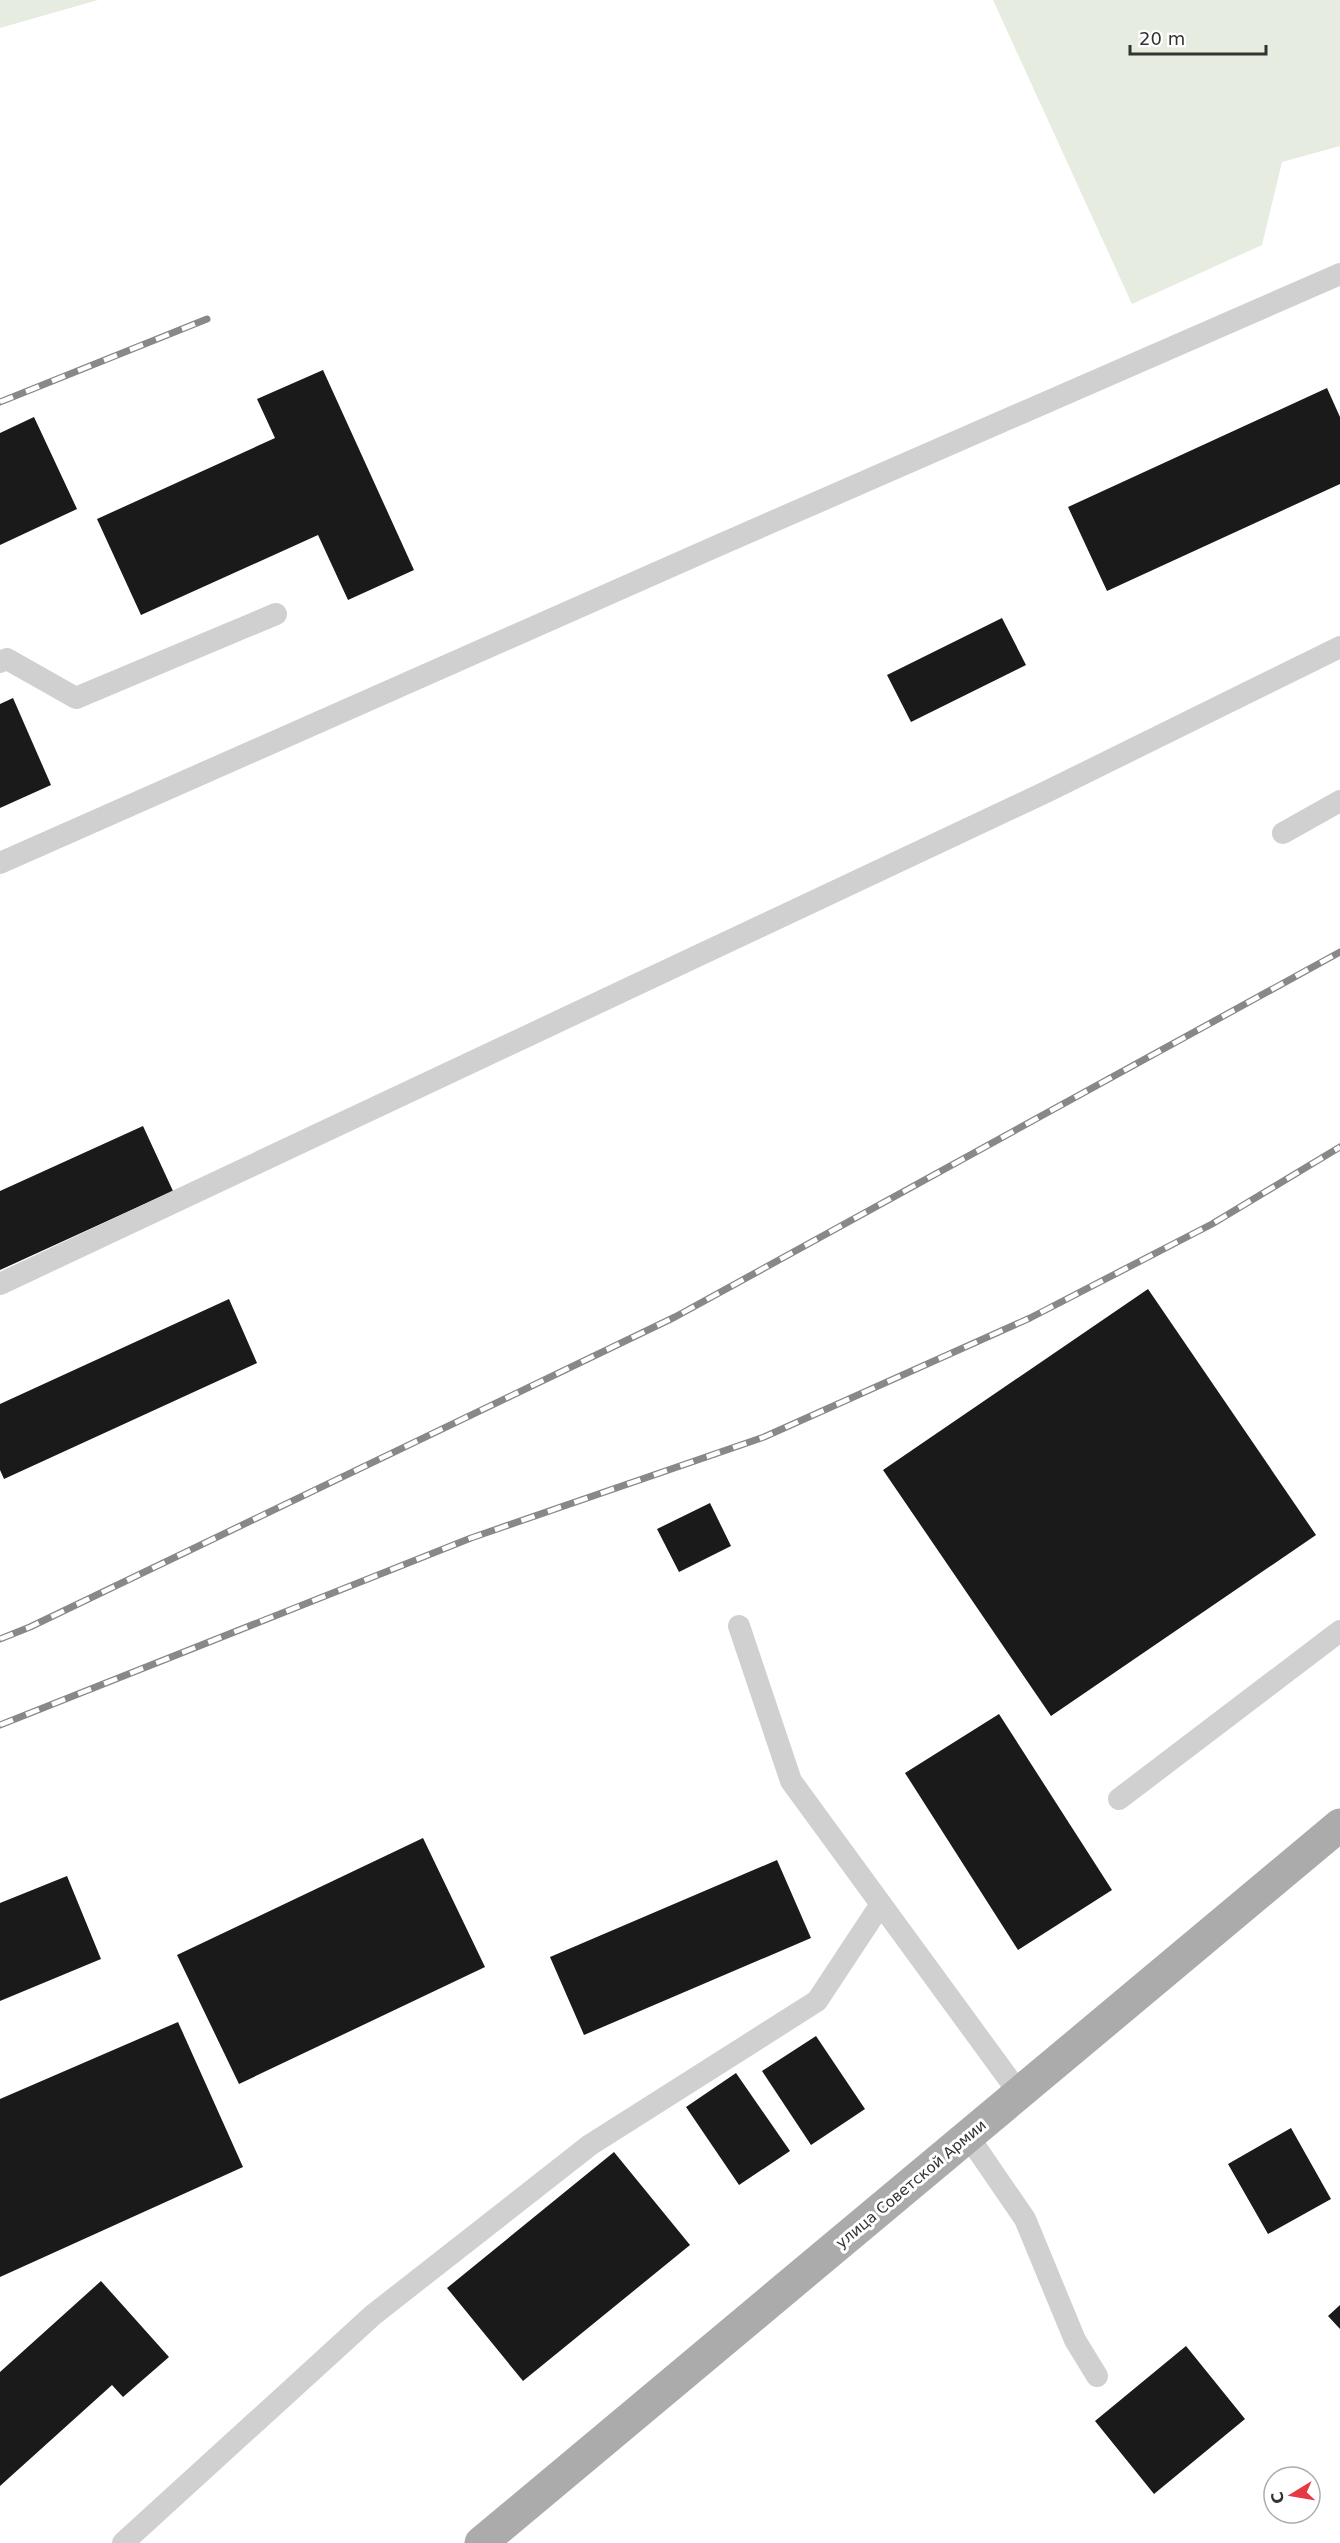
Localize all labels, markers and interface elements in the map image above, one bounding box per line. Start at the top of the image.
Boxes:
scale bar [1130,18,1266,56]
text: 20 m [1139,28,1185,49]
street label: улица Советской Армии [832,2116,990,2252]
north arrow [1262,2465,1322,2525]
text: С [1267,2490,1288,2505]

